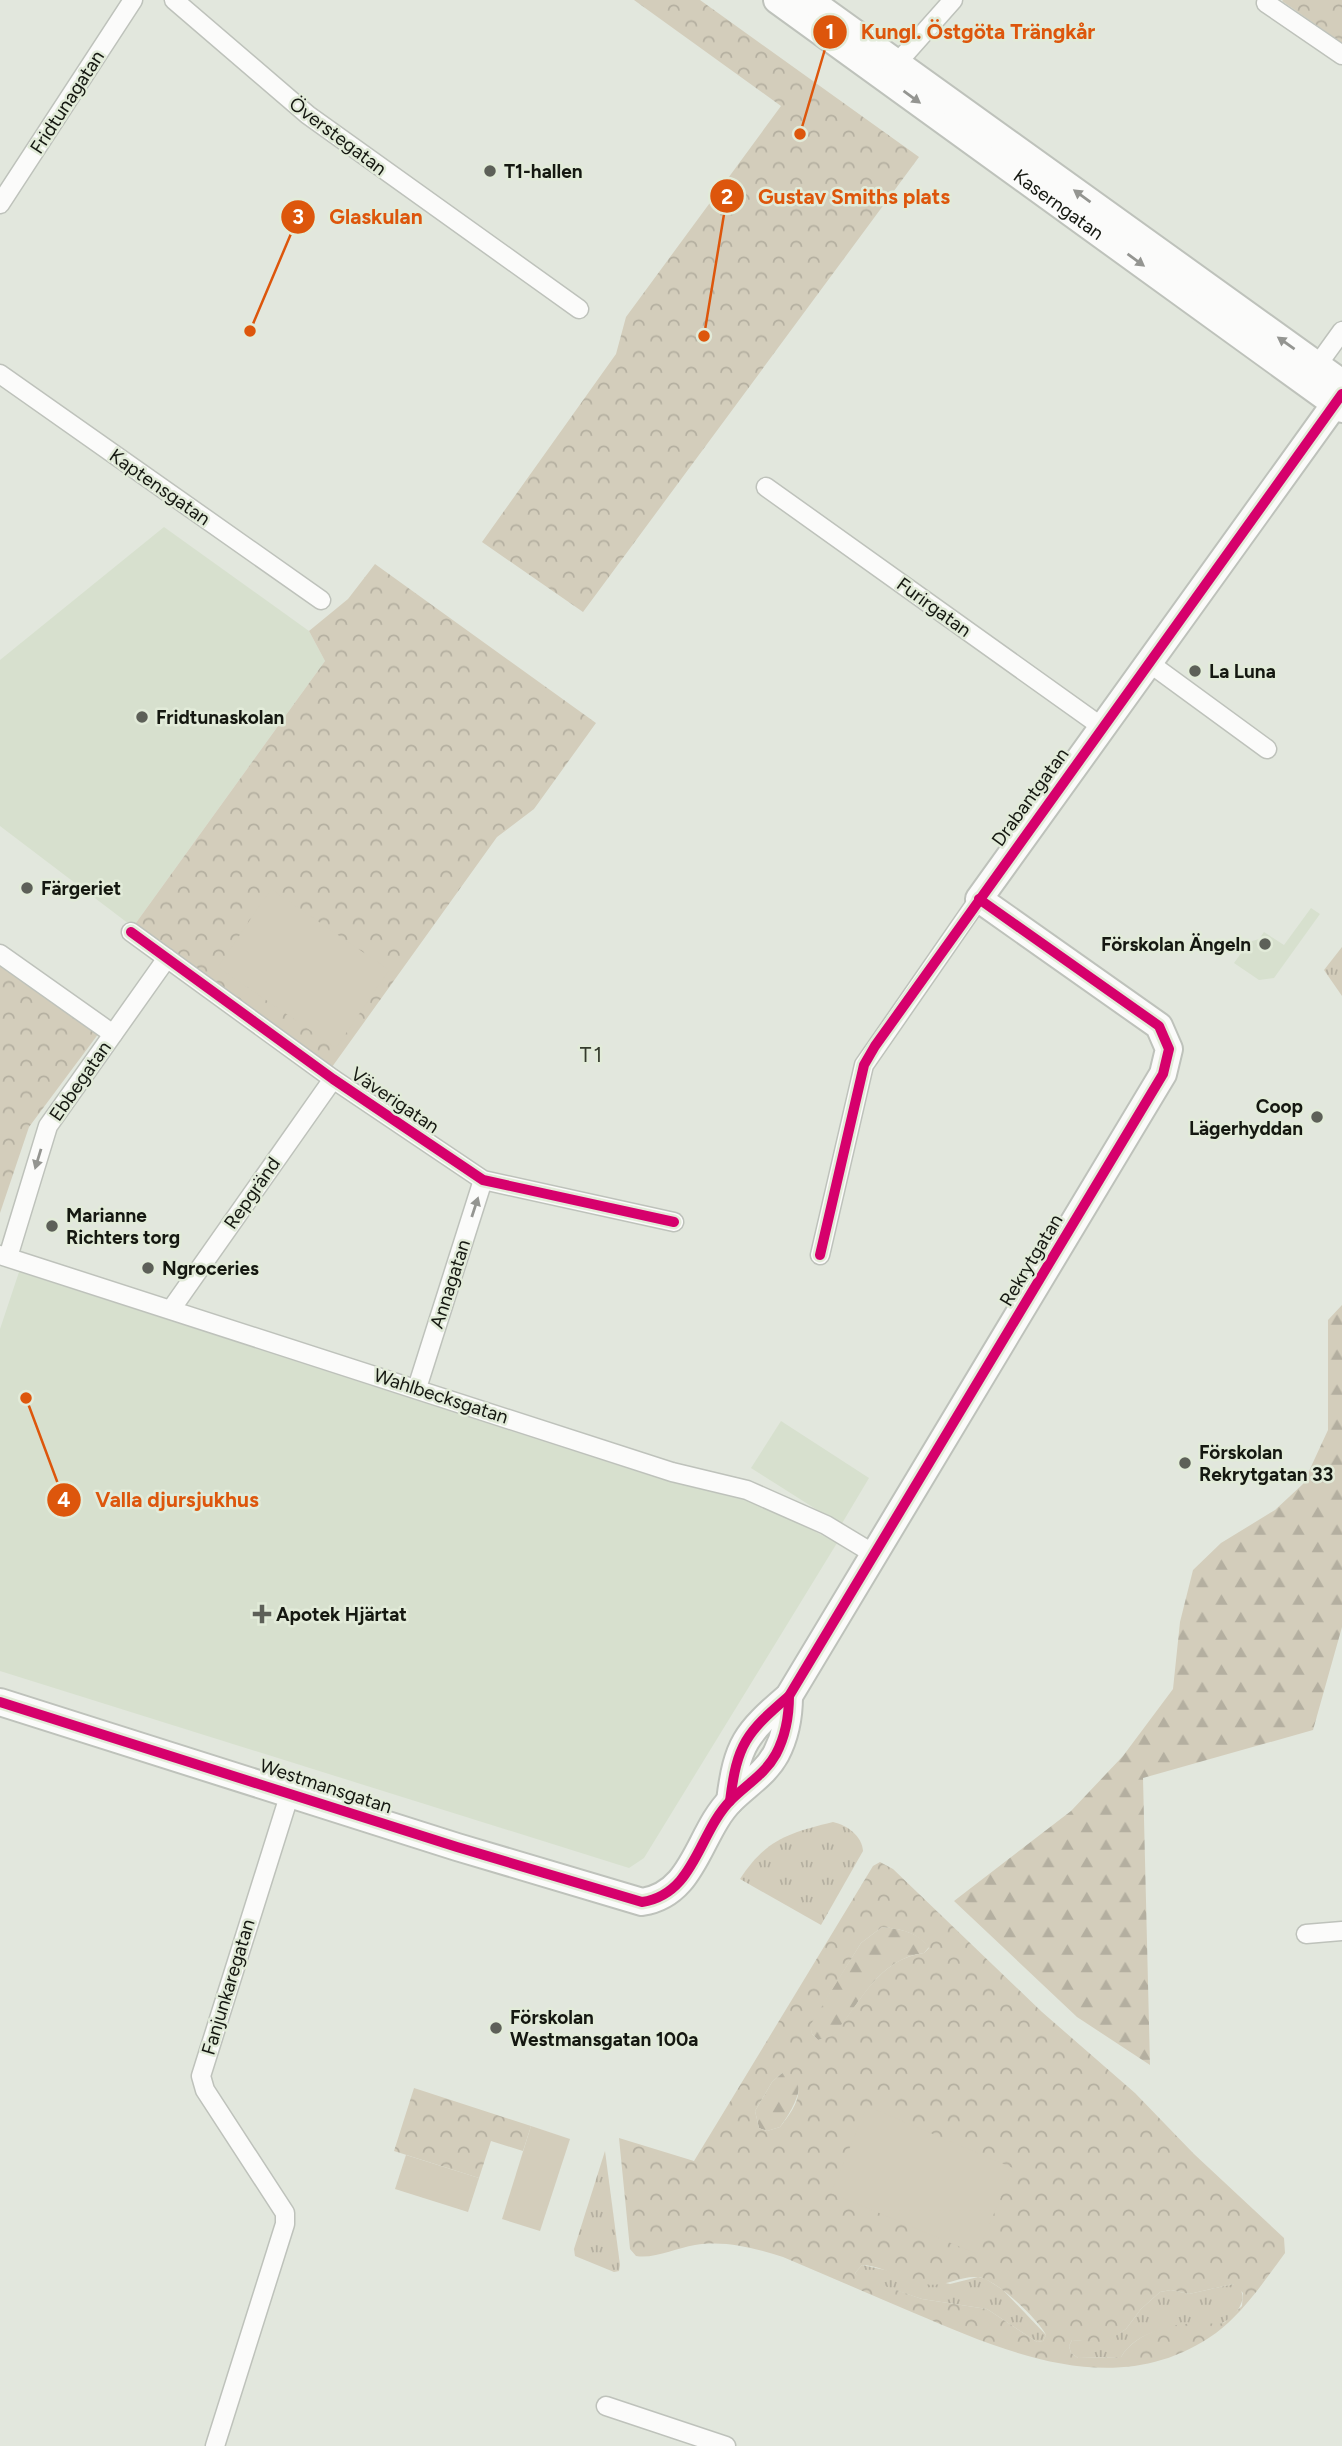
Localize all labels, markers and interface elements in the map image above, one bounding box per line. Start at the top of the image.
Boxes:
callout: Kungl. Östgöta Trängkår [812,11,1109,53]
text: 1 [826,19,834,44]
text: Kungl. Östgöta Trängkår [861,19,1095,44]
street label: Fridtunagatan [25,46,109,158]
one-way arrow [903,89,921,103]
street label: Överstegatan [285,92,391,180]
place label: T1-hallen [504,160,583,183]
marker: T1-hallen [482,163,498,179]
street label: Kaserngatan [1009,164,1108,244]
callout: Gustav Smiths plats [709,175,964,217]
text: 2 [721,184,733,209]
text: Gustav Smiths plats [758,184,950,209]
one-way arrow [1073,189,1091,203]
callout: Glaskulan [280,196,436,238]
text: 3 [292,204,304,229]
text: Glaskulan [329,204,423,229]
one-way arrow [1126,252,1144,267]
one-way arrow [1277,336,1295,350]
street label: Kaptensgatan [105,444,215,530]
street label: Furirgatan [892,572,976,642]
place label: La Luna [1209,660,1276,683]
marker: La Luna [1187,663,1203,679]
place label: Fridtunaskolan [156,706,284,729]
marker: Fridtunaskolan [134,709,150,725]
street label: Drabantgatan [987,743,1073,851]
place label: Färgeriet [41,877,121,900]
marker: Färgeriet [19,880,35,896]
place label: Förskolan Ängeln [1101,933,1251,956]
marker: Förskolan Ängeln [1257,936,1273,952]
street label: Ebbegatan [44,1037,116,1125]
district label: T1 [580,1042,604,1067]
street label: Väverigatan [346,1062,444,1138]
place label: Coop Lägerhyddan [1189,1095,1303,1140]
marker: Coop Lägerhyddan [1309,1109,1325,1125]
one-way arrow [33,1148,43,1169]
street label: Repgränd [219,1153,285,1233]
one-way arrow [470,1196,480,1217]
place label: Marianne Richters torg [66,1204,180,1249]
street label: Rekrytgatan [995,1210,1067,1310]
marker: Marianne Richters torg [44,1218,60,1234]
street label: Annagatan [425,1237,475,1331]
place label: Ngroceries [162,1257,259,1280]
marker: Ngroceries [140,1260,156,1276]
street label: Wahlbecksgatan [371,1363,511,1429]
place label: Förskolan Rekrytgatan 33 [1199,1441,1333,1486]
marker: Förskolan Rekrytgatan 33 [1177,1455,1193,1471]
callout: Valla djursjukhus [46,1479,272,1521]
text: 4 [57,1487,71,1512]
text: Valla djursjukhus [95,1487,259,1512]
place label: Apotek Hjärtat [276,1603,407,1626]
marker: Apotek Hjärtat [254,1606,270,1622]
street label: Westmansgatan [257,1754,395,1818]
street label: Fanjunkaregatan [196,1916,260,2058]
place label: Förskolan Westmansgatan 100a [510,2006,699,2051]
marker: Förskolan Westmansgatan 100a [488,2020,504,2036]

